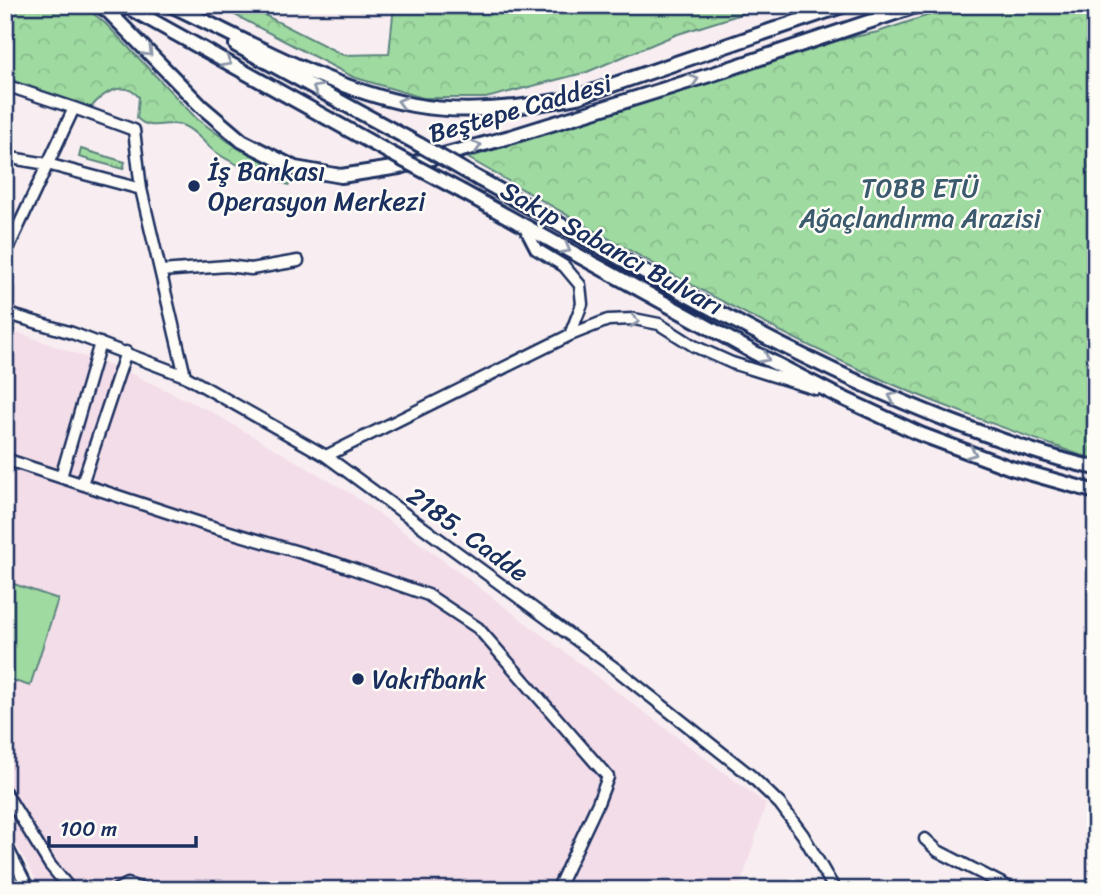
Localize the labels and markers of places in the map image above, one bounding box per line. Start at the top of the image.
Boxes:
place label: İş Bankası Operasyon Merkezi [207,148,426,224]
marker: İş Bankası Operasyon Merkezi [186,178,202,194]
place label: Vakıfbank [372,656,486,702]
marker: Vakıfbank [350,671,366,687]

